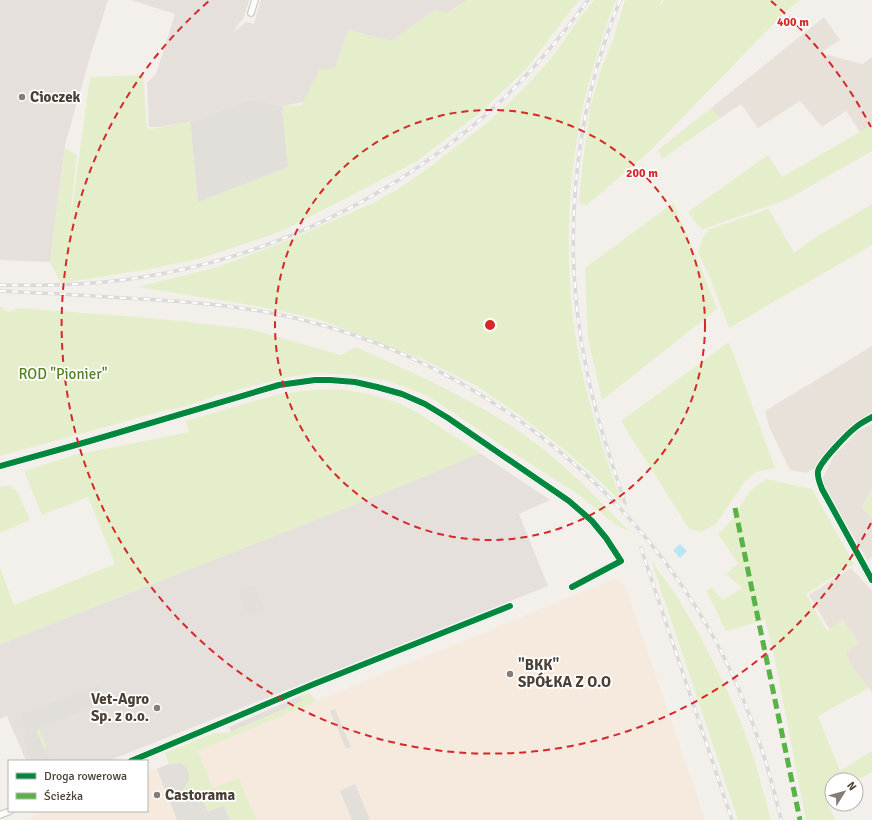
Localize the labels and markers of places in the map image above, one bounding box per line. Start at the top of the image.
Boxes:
place label: Cioczek [30,88,81,106]
marker: Cioczek [17,92,27,102]
centre of rings [483,318,497,332]
place label: "BKK" SPÓŁKA Z O.O [518,656,611,691]
marker: "BKK" SPÓŁKA Z O.O [505,669,515,679]
place label: Vet-Agro Sp. z o.o. [91,690,149,725]
marker: Vet-Agro Sp. z o.o. [152,703,162,713]
place label: Castorama [165,786,235,804]
marker: Castorama [152,790,162,800]

